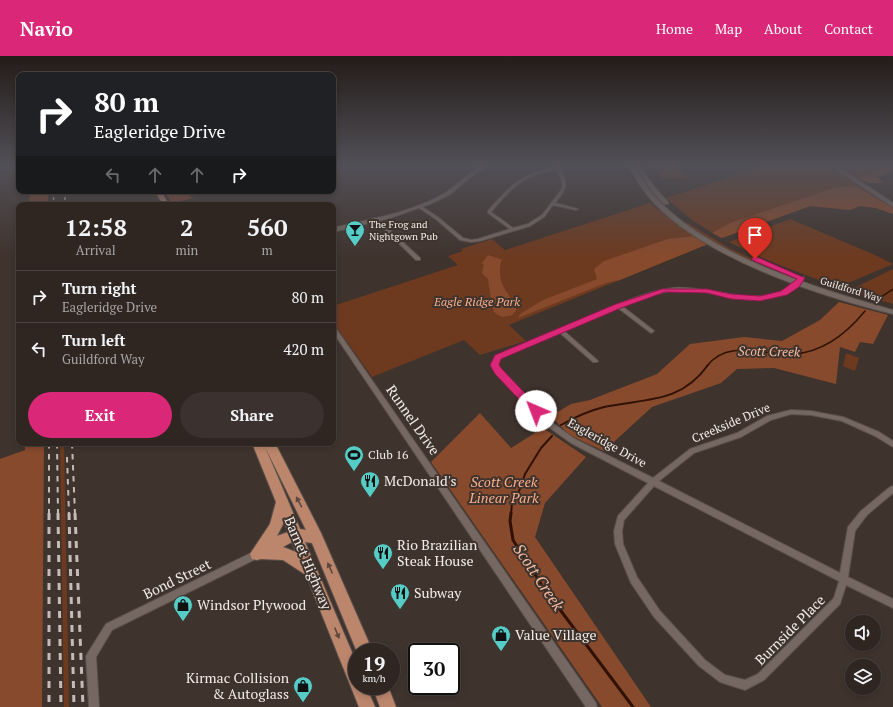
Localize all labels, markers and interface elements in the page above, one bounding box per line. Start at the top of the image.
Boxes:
text: Navio [20,16,73,41]
text: Home [656,19,693,38]
text: Map [715,19,742,38]
text: About [764,19,802,38]
text: Contact [824,19,873,38]
text: 80 m [94,83,159,120]
icon: right [28,88,80,140]
text: Eagleridge Drive [94,119,226,143]
icon: left [102,164,124,186]
icon: ahead [144,164,166,186]
icon: ahead [186,164,208,186]
icon: right [228,164,250,186]
text: 12:58 [64,211,127,243]
text: 2 [180,211,194,243]
text: 560 [247,211,287,243]
place label: The Frog and Nightgown Pub [369,218,438,243]
pin [738,218,772,259]
bar icon: The Frog and Nightgown Pub [344,219,366,247]
icon: arrive [744,224,766,246]
text: Arrival [76,241,116,259]
text: min [175,241,198,259]
text: m [262,241,273,259]
street label: Guildford Way [819,274,884,305]
text: Turn right [62,278,137,298]
icon: right [28,286,50,308]
text: 80 m [291,287,324,307]
park label: Eagle Ridge Park [433,294,520,309]
text: Eagleridge Drive [62,298,157,316]
text: Turn left [62,330,126,350]
icon: left [28,338,50,360]
text: 420 m [283,339,324,359]
water label: Scott Creek [738,341,801,361]
text: Guildford Way [62,350,145,368]
street label: Runnel Drive [382,381,445,459]
position arrow [515,390,557,432]
button: Exit [28,392,172,438]
button: Share [180,392,324,438]
street label: Creekside Drive [689,399,772,446]
street label: Eagleridge Drive [565,415,649,470]
sports icon: Club 16 [343,444,365,472]
place label: Club 16 [368,447,409,462]
restaurant icon: McDonald's [359,470,381,498]
place label: McDonald's [384,471,456,490]
park label: Scott Creek Linear Park [468,472,539,507]
one-way arrow [296,496,302,508]
street label: Barnet Highway [280,513,337,613]
place label: Rio Brazilian Steak House [397,535,478,570]
water label: Scott Creek [508,539,570,615]
restaurant icon: Rio Brazilian Steak House [372,542,394,570]
street label: Bond Street [140,554,215,603]
one-way arrow [326,562,333,574]
restaurant icon: Subway [389,582,411,610]
place label: Subway [414,583,462,602]
street label: Burnside Place [750,590,829,669]
shop icon: Windsor Plywood [172,594,194,622]
place label: Windsor Plywood [197,595,307,614]
map controls [845,615,881,695]
button: sound [845,615,881,651]
shop icon: Value Village [490,624,512,652]
place label: Value Village [515,625,597,644]
one-way arrow [334,628,340,639]
speed limit sign: 30 [408,643,460,695]
text: 19 [363,650,385,677]
button: layers [845,659,881,695]
place label: Kirmac Collision & Autoglass [186,668,290,703]
text: km/h [362,672,386,685]
shop icon: Kirmac Collision & Autoglass [292,675,314,703]

